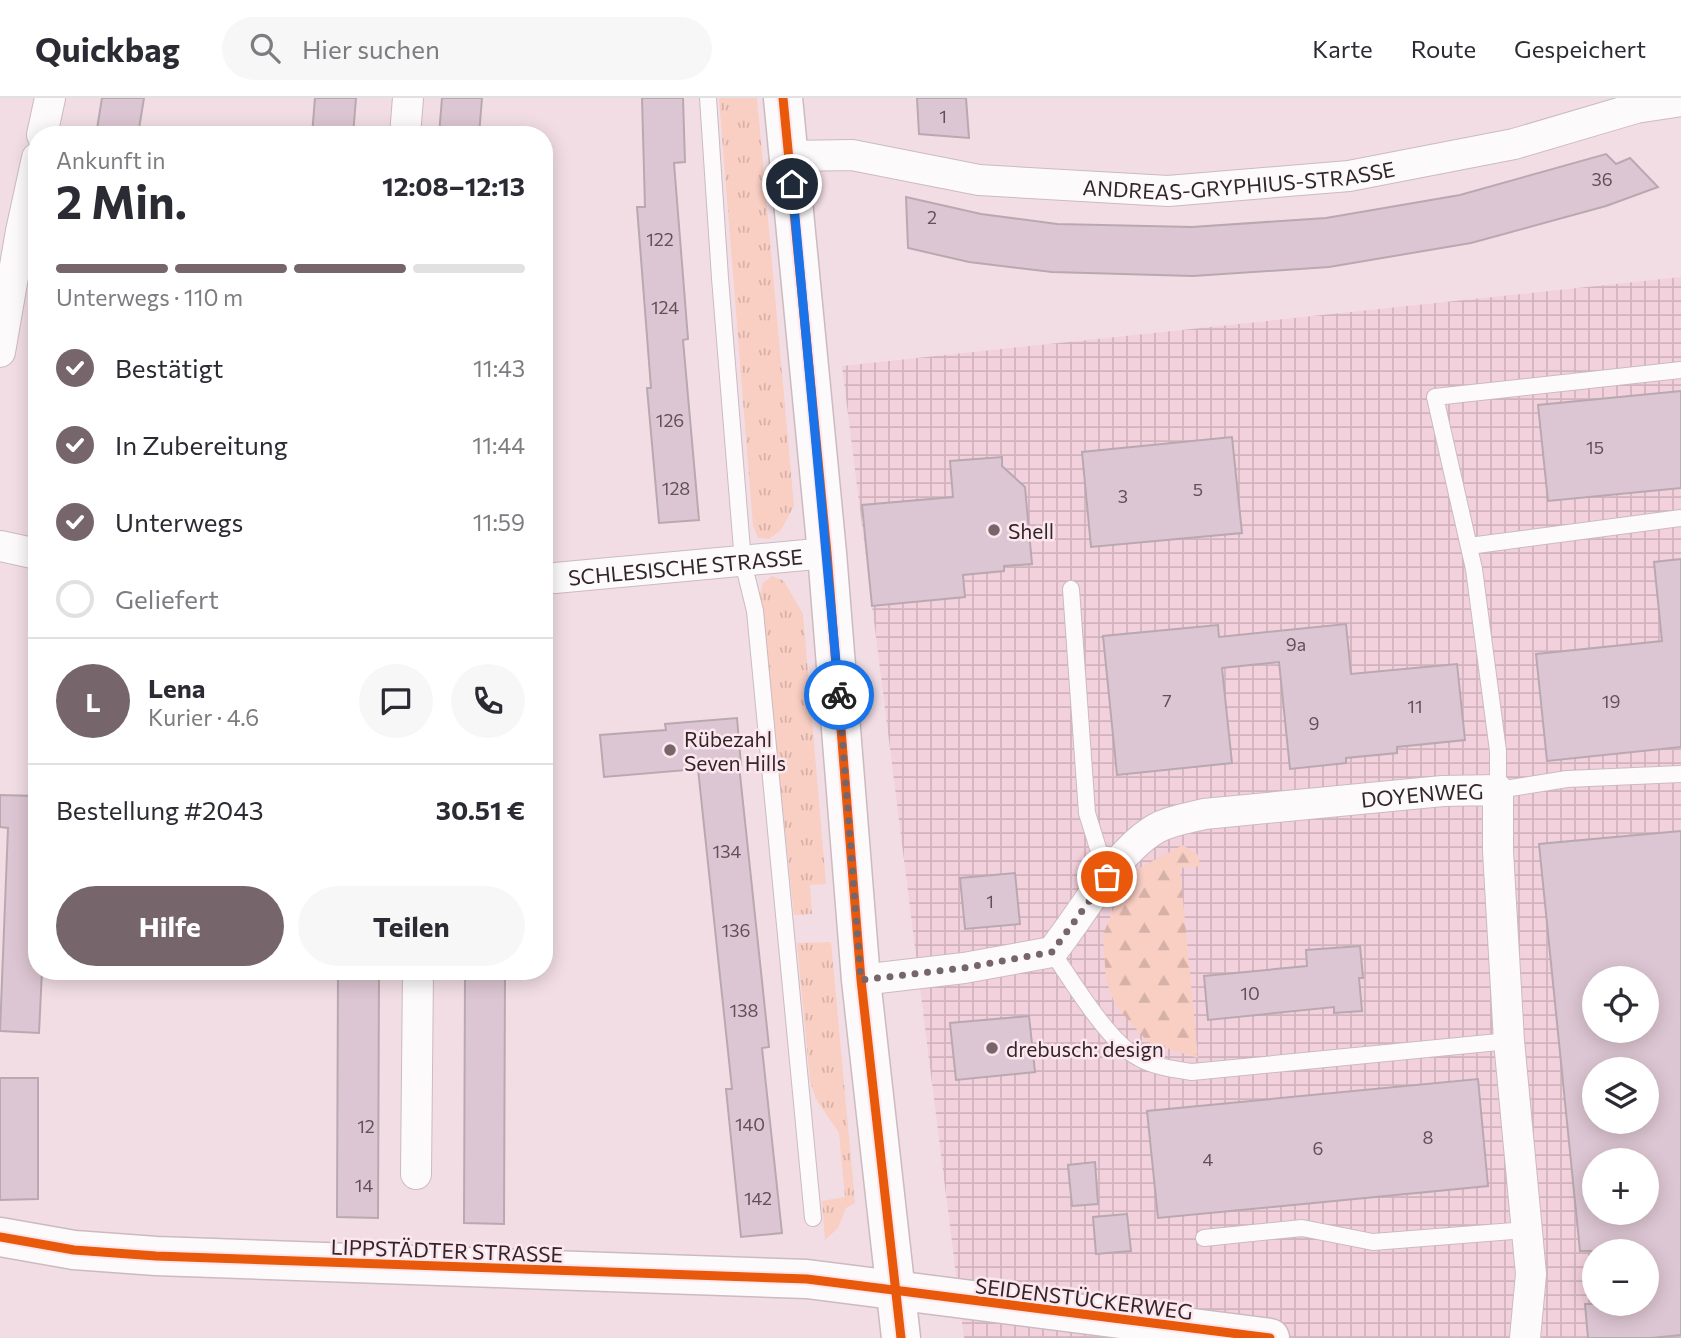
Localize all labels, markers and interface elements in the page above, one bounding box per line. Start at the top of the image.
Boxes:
search box [222,17,712,80]
text: Quickbag [35,28,180,69]
icon: search [246,29,284,67]
text: Hier suchen [302,33,440,64]
text: Karte [1312,34,1373,63]
text: Route [1411,34,1476,63]
text: Gespeichert [1514,34,1646,63]
house number: 1 [939,105,947,127]
text: Ankunft in [56,146,166,174]
pin [762,154,822,214]
street label: ANDREAS-GRYPHIUS-STRASSE [1082,155,1397,204]
icon: home [773,165,811,203]
house number: 36 [1591,168,1613,190]
text: 12:08–12:13 [382,170,525,201]
text: 2 Min. [56,172,187,228]
house number: 2 [927,206,937,228]
house number: 122 [646,228,674,250]
text: Unterwegs · 110 m [56,283,243,311]
house number: 124 [651,296,679,318]
icon: check [56,349,94,387]
text: Bestätigt [115,352,224,383]
text: 11:43 [473,354,525,382]
house number: 126 [656,409,684,431]
icon: check [56,426,94,464]
text: In Zubereitung [115,429,288,460]
text: 11:44 [472,431,525,459]
house number: 15 [1586,436,1604,458]
house number: 128 [662,477,690,499]
house number: 5 [1193,478,1203,500]
house number: 3 [1118,485,1128,507]
icon: check [56,503,94,541]
text: Unterwegs [115,506,243,537]
text: 11:59 [473,508,525,536]
place label: Shell [1008,518,1054,543]
marker: Shell [986,522,1002,538]
street label: SCHLESISCHE STRASSE [567,543,804,589]
text: Geliefert [115,583,219,614]
house number: 9a [1286,633,1306,655]
courier [804,660,874,730]
button: chat [359,664,433,738]
button: phone [451,664,525,738]
text: Lena [148,672,206,703]
icon: bike [820,676,858,714]
text: L [85,686,101,717]
house number: 7 [1162,689,1172,711]
house number: 19 [1602,690,1620,712]
house number: 11 [1407,695,1423,717]
text: Kurier · 4.6 [148,703,259,731]
house number: 9 [1309,712,1319,734]
place label: Rübezahl Seven Hills [684,726,786,775]
marker: Rübezahl Seven Hills [662,742,678,758]
street label: DOYENWEG [1360,778,1484,811]
text: Bestellung #2043 [56,794,264,825]
text: 30.51 € [436,794,525,825]
house number: 134 [713,840,742,862]
pin [1077,847,1137,907]
icon: bag [1088,858,1126,896]
button: Hilfe [56,886,284,966]
button: Teilen [298,886,525,966]
house number: 1 [986,890,994,912]
house number: 136 [722,919,750,941]
map controls [1582,966,1659,1316]
button: locate [1582,966,1659,1043]
house number: 10 [1240,982,1260,1004]
house number: 138 [730,999,759,1021]
place label: drebusch: design [1006,1036,1164,1061]
marker: drebusch: design [984,1040,1000,1056]
button: layers [1582,1057,1659,1134]
house number: 140 [735,1113,765,1135]
house number: 12 [357,1115,375,1137]
house number: 8 [1423,1126,1434,1148]
house number: 6 [1313,1137,1323,1159]
house number: 4 [1203,1148,1214,1170]
button: + [1582,1148,1659,1225]
house number: 14 [355,1174,373,1196]
house number: 142 [744,1187,772,1209]
street label: LIPPSTÄDTER STRASSE [330,1233,564,1267]
button: − [1582,1239,1659,1316]
street label: SEIDENSTÜCKERWEG [974,1272,1194,1324]

